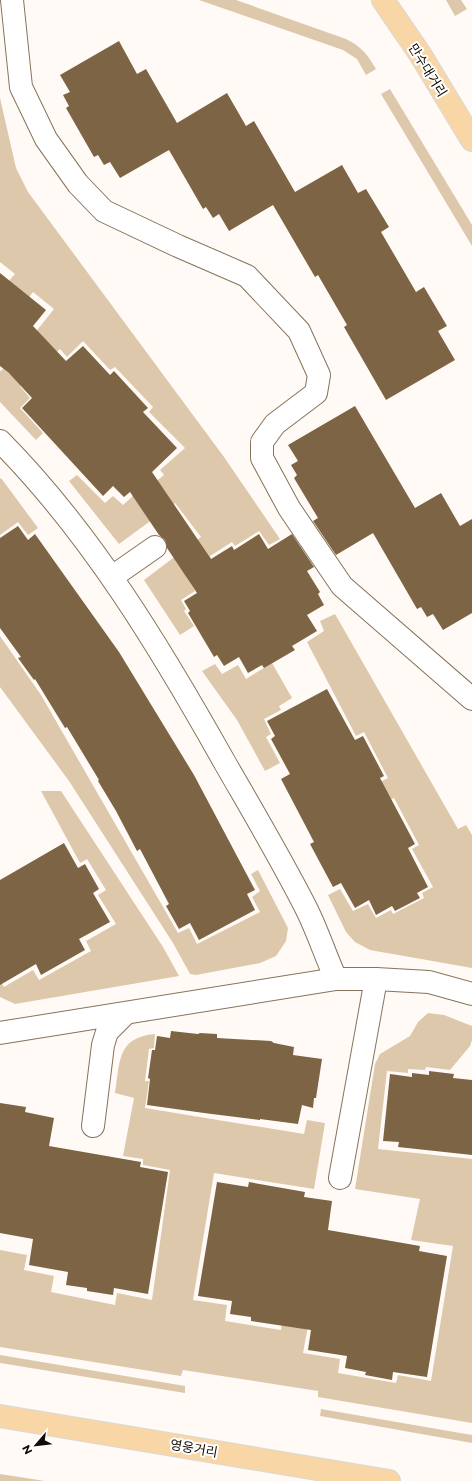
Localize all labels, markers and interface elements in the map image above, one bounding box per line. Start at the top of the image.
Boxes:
street label: 만수대거리 [405,40,451,100]
north arrow [16,1425,56,1465]
street label: 영웅거리 [169,1436,219,1460]
text: N [19,1442,35,1457]

